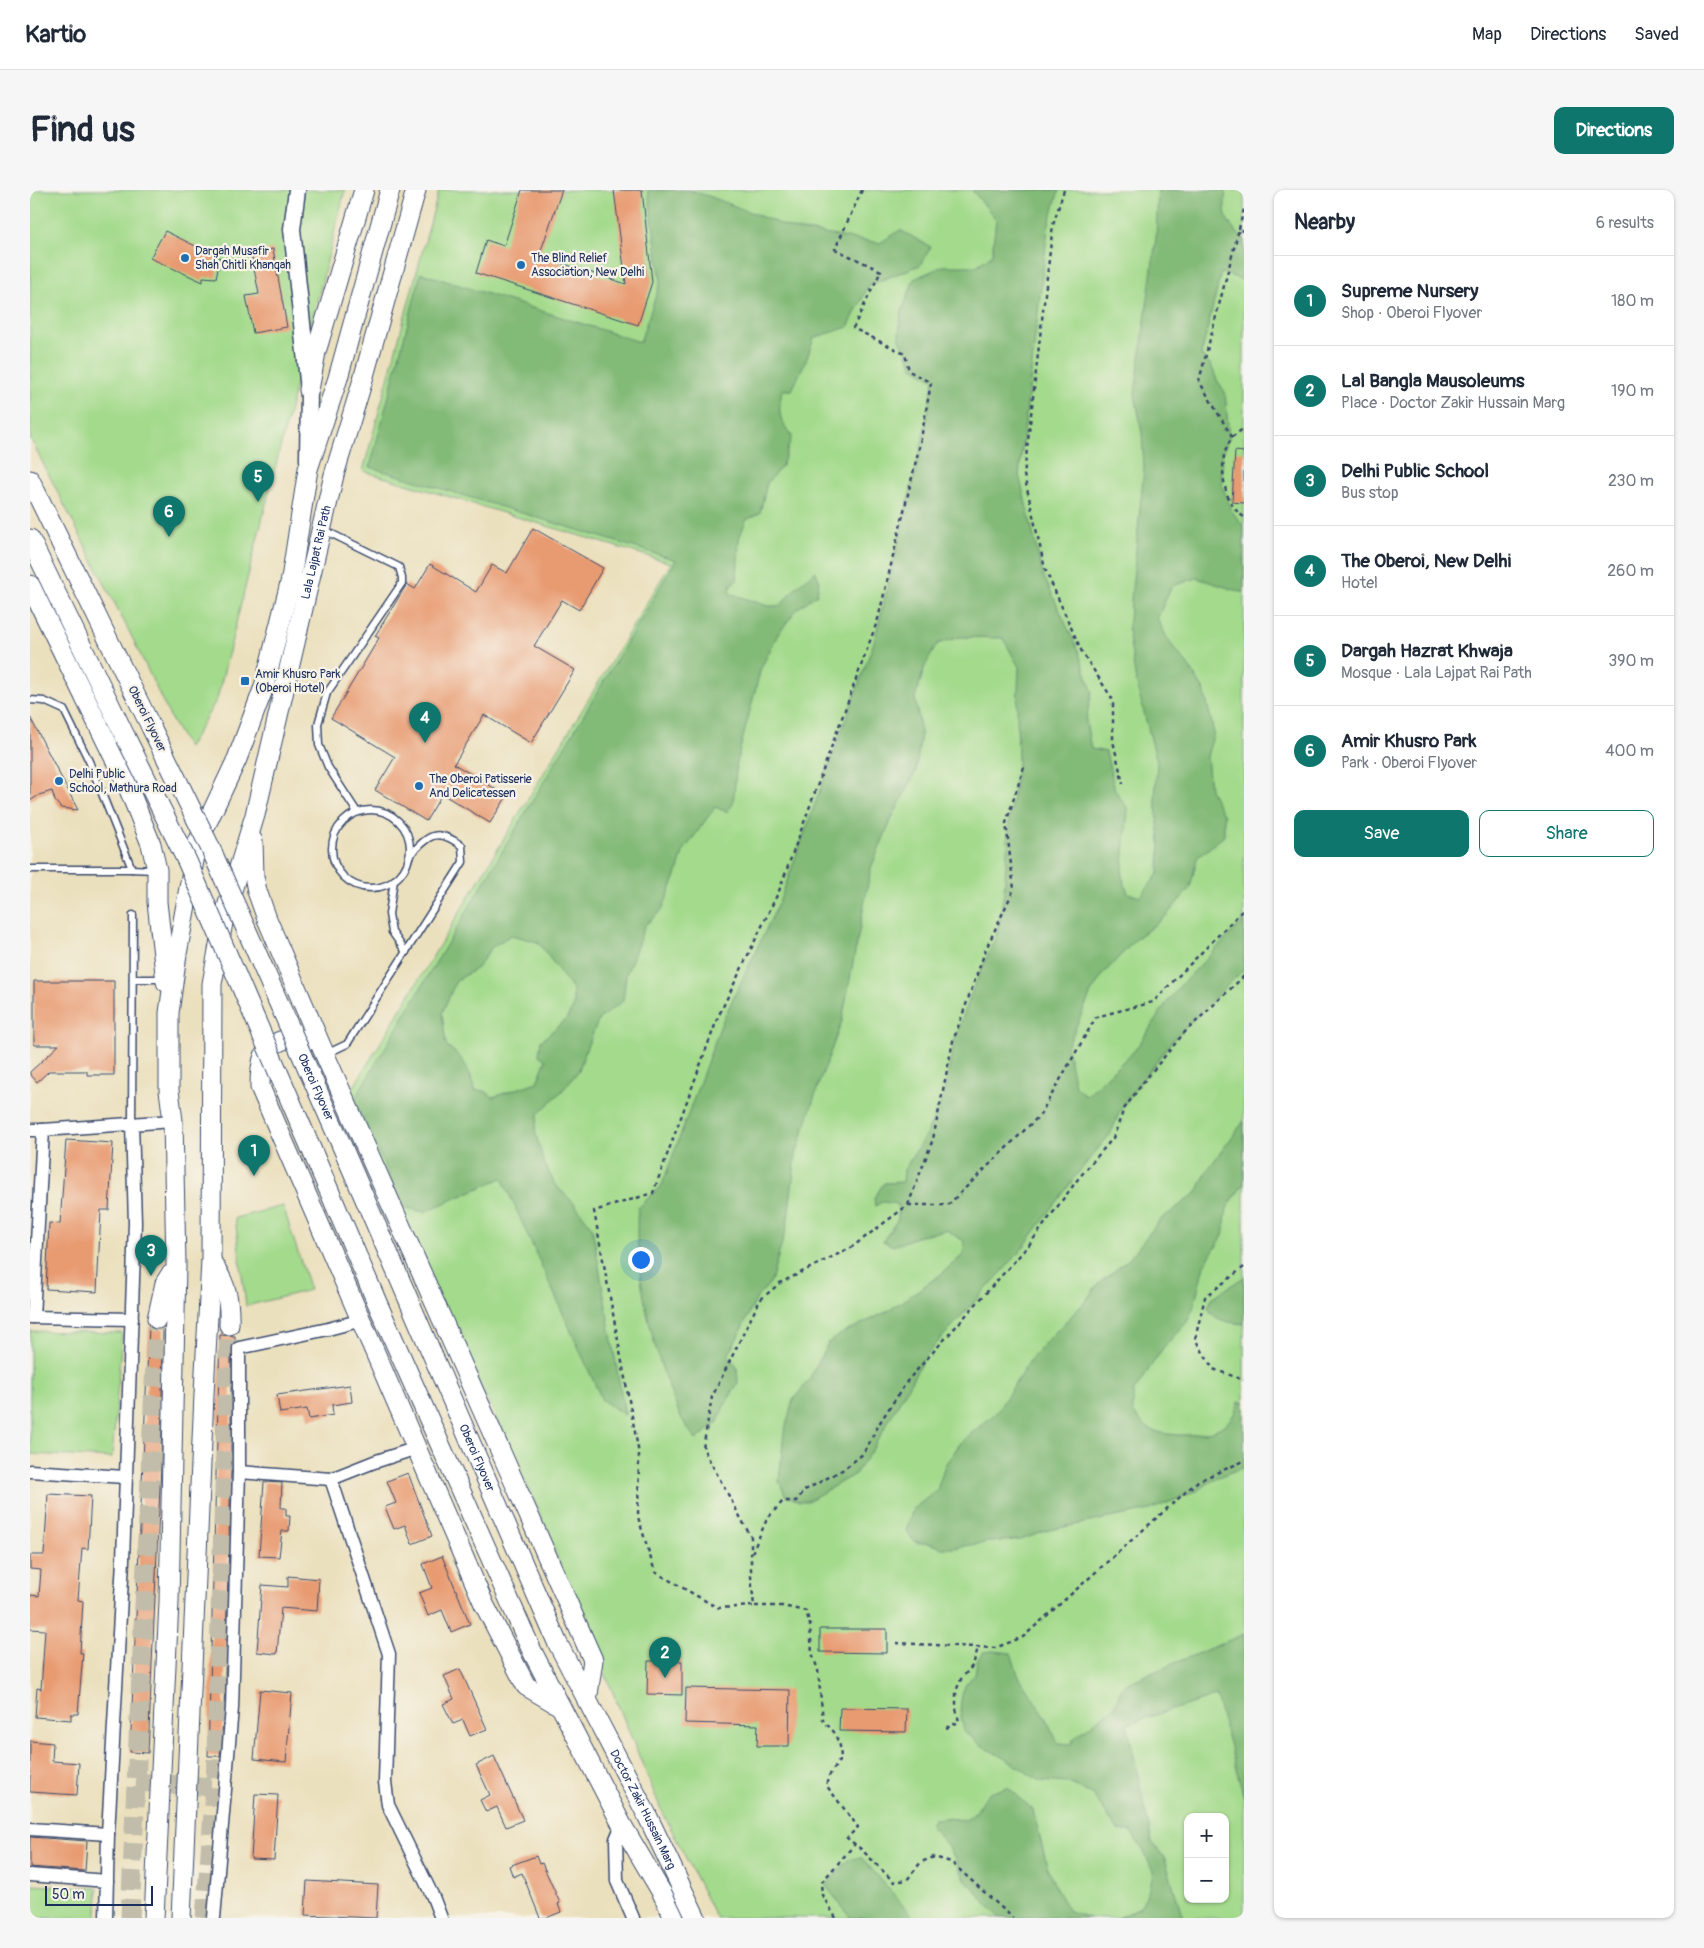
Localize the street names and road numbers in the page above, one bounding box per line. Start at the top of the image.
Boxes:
street label: Lala Lajpat Rai Path [298,504,334,601]
street label: Oberoi Flyover [124,683,170,755]
street label: Oberoi Flyover [294,1051,338,1124]
street label: Oberoi Flyover [456,1422,499,1494]
street label: Doctor Zakir Hussain Marg [607,1747,679,1872]

